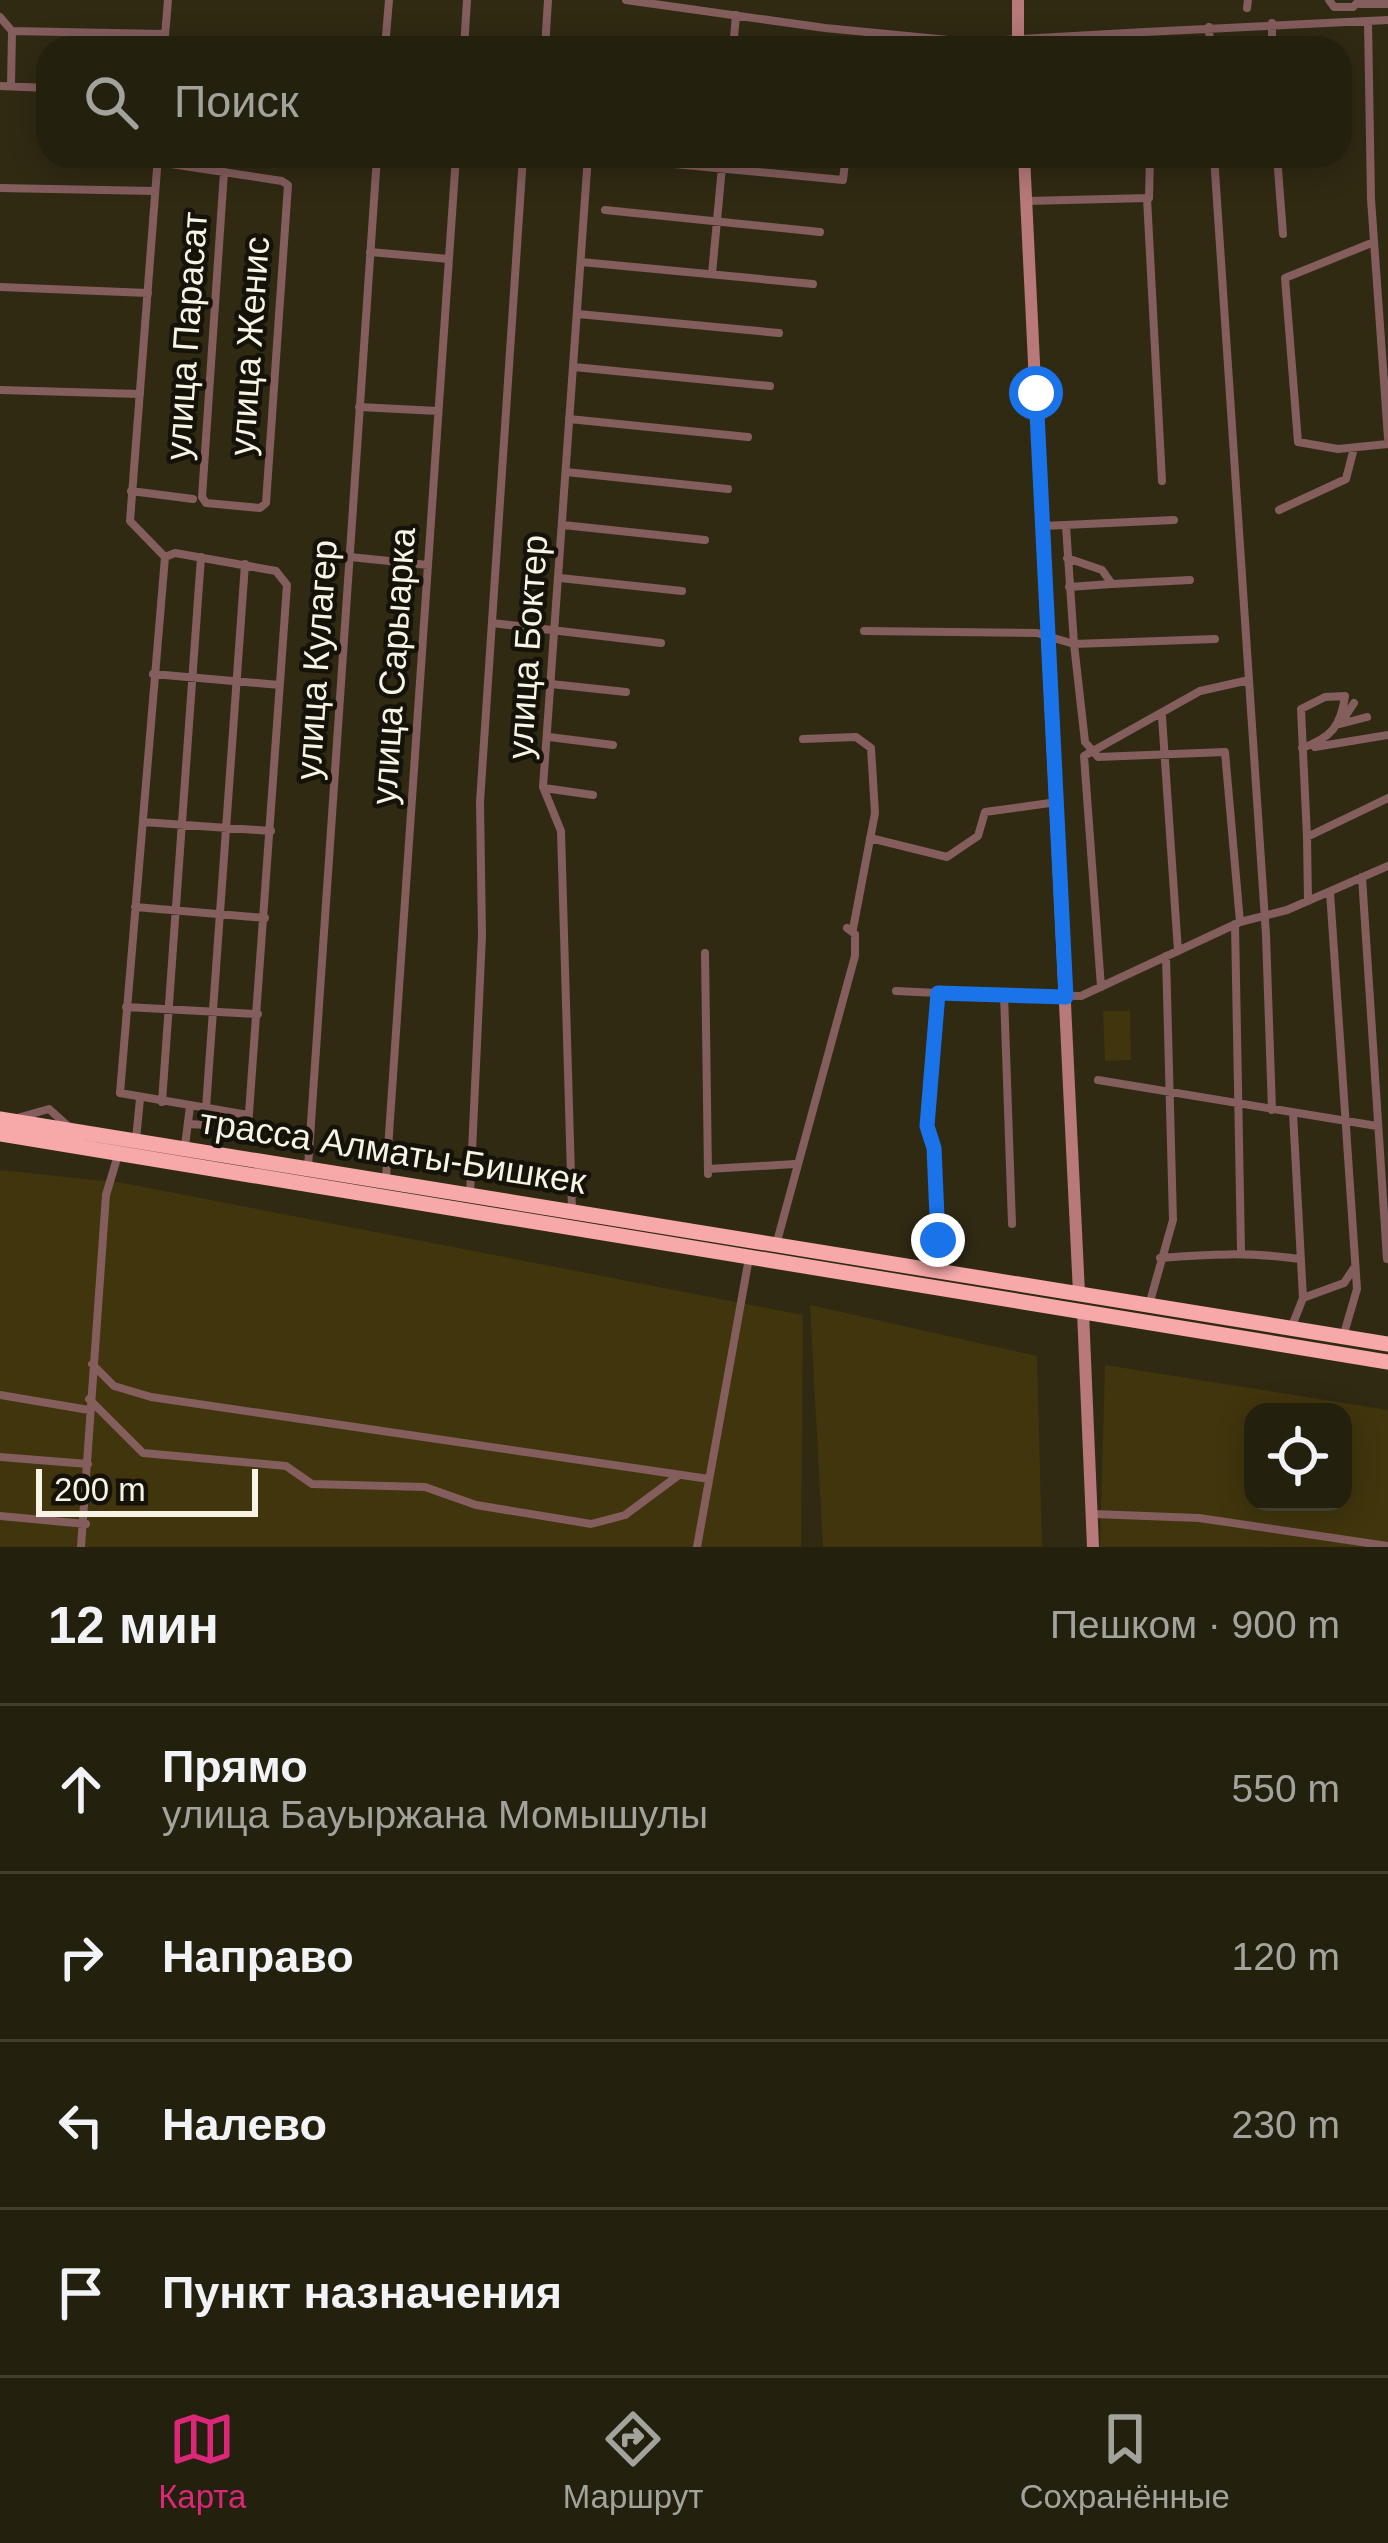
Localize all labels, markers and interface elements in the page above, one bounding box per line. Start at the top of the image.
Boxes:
search box [36,36,1352,168]
icon: search [78,69,144,135]
text: Поиск [174,76,299,127]
street label: улица Парасат [157,211,215,461]
street label: улица Женис [221,235,277,457]
route start [1009,366,1063,420]
street label: улица Сарыарка [363,525,423,806]
street label: улица Боктер [499,533,555,761]
street label: улица Кулагер [287,539,345,781]
street label: трасса Алматы-Бишкек [197,1100,589,1202]
route end [911,1213,965,1267]
map controls [1244,1403,1352,1511]
button: locate [1244,1403,1352,1511]
scale bar [36,1463,258,1516]
text: 200 m [54,1471,146,1508]
text: 12 мин [48,1597,219,1654]
text: Пешком · 900 m [1050,1603,1340,1646]
text: Прямо [162,1741,308,1792]
icon: ahead [48,1756,114,1822]
text: 550 m [1232,1767,1340,1810]
text: улица Бауыржана Момышулы [162,1793,708,1836]
icon: right [48,1924,114,1990]
text: Направо [162,1931,354,1982]
text: 120 m [1232,1935,1340,1978]
icon: left [48,2092,114,2158]
text: Налево [162,2099,327,2150]
text: 230 m [1232,2103,1340,2146]
icon: arrive [48,2260,114,2326]
text: Пункт назначения [162,2267,562,2318]
tab: Карта [158,2406,246,2516]
tab: Маршрут [563,2406,703,2516]
tab: Сохранённые [1020,2406,1230,2516]

